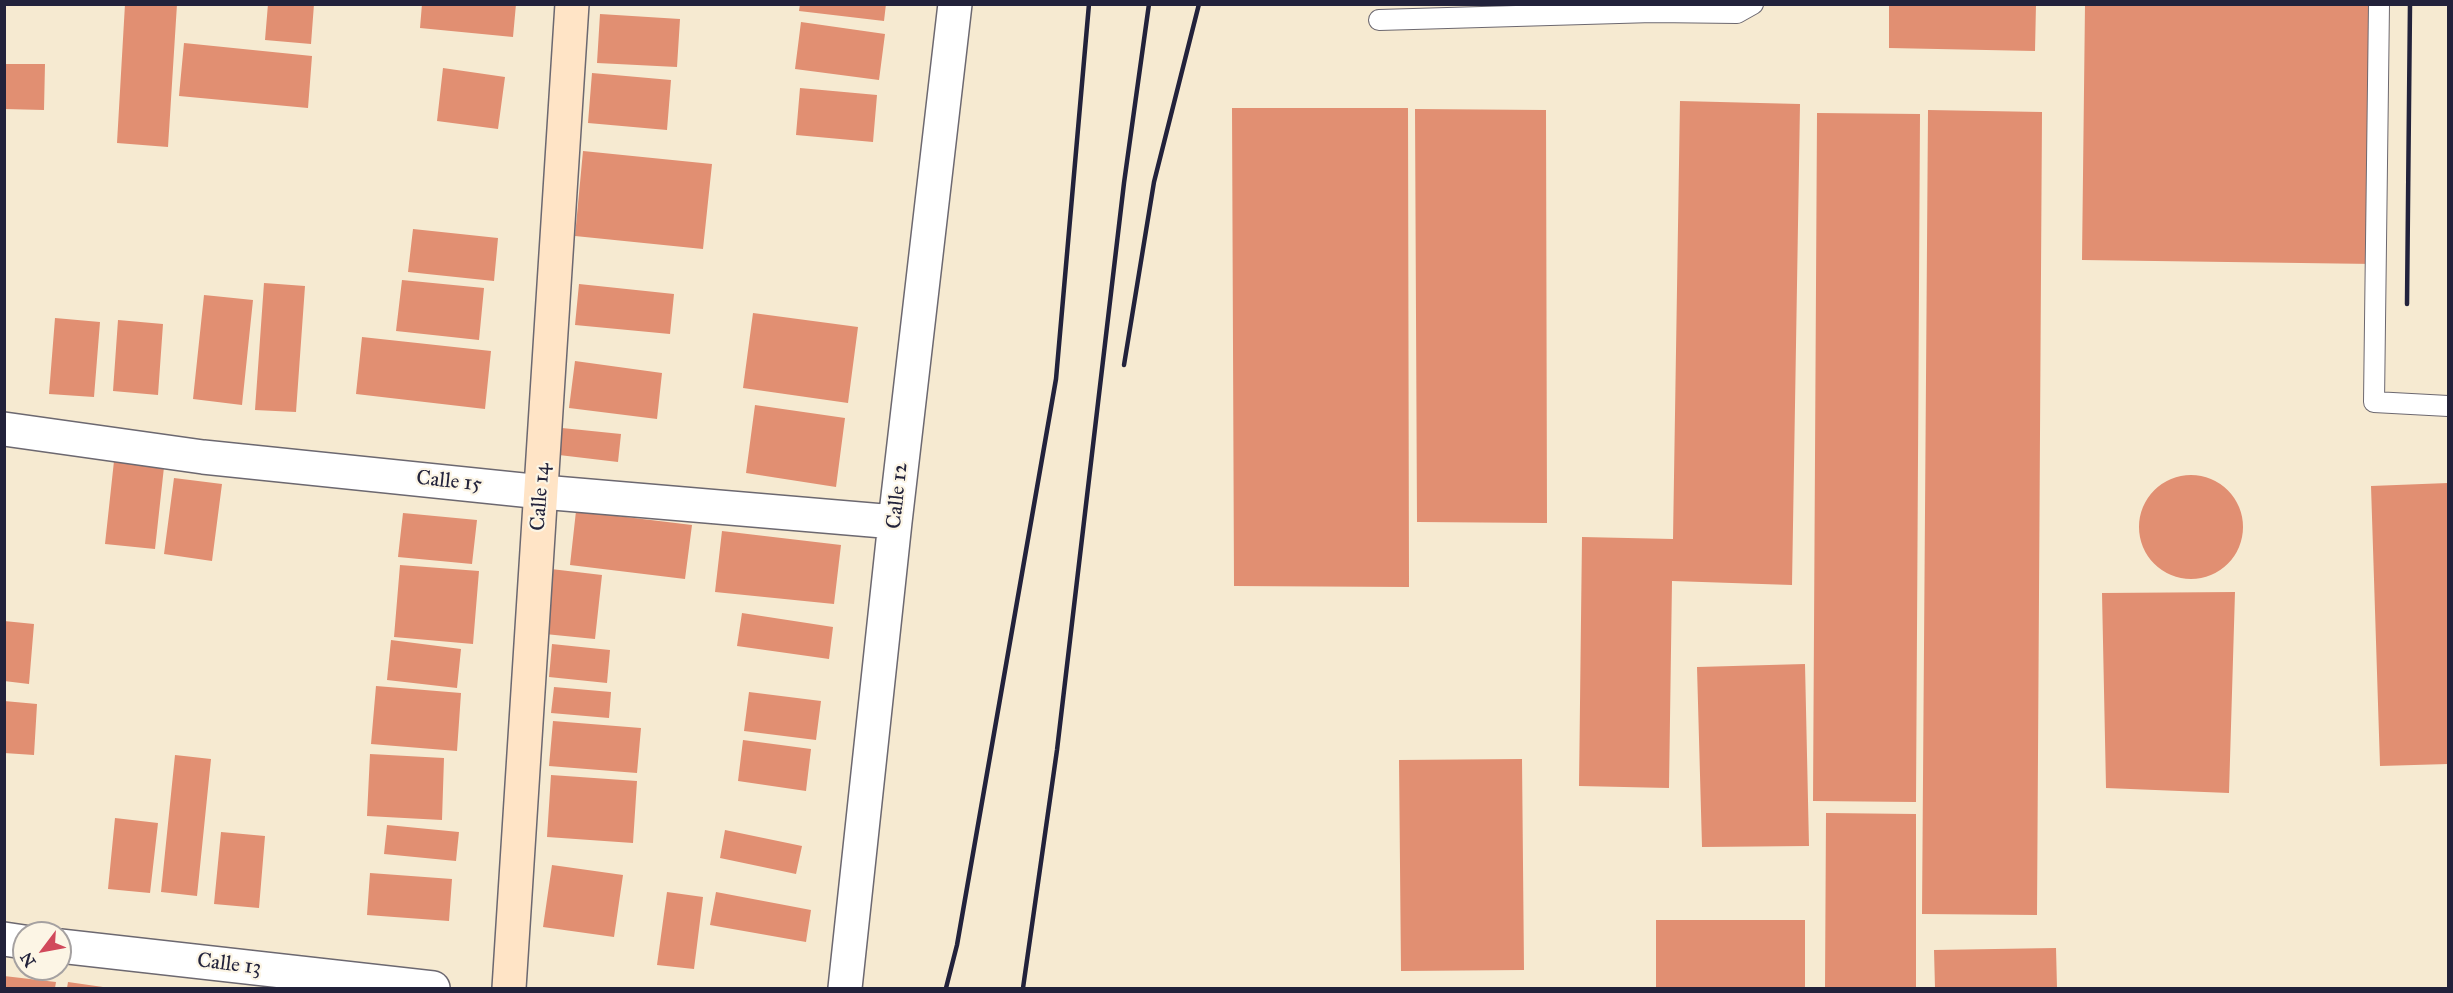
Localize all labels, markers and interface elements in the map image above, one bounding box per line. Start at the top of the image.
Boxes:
street label: Calle 14 [526,462,556,532]
street label: Calle 12 [882,462,914,530]
street label: Calle 15 [415,466,483,498]
north arrow [12,921,72,981]
text: N [16,949,40,971]
street label: Calle 13 [195,949,263,981]

